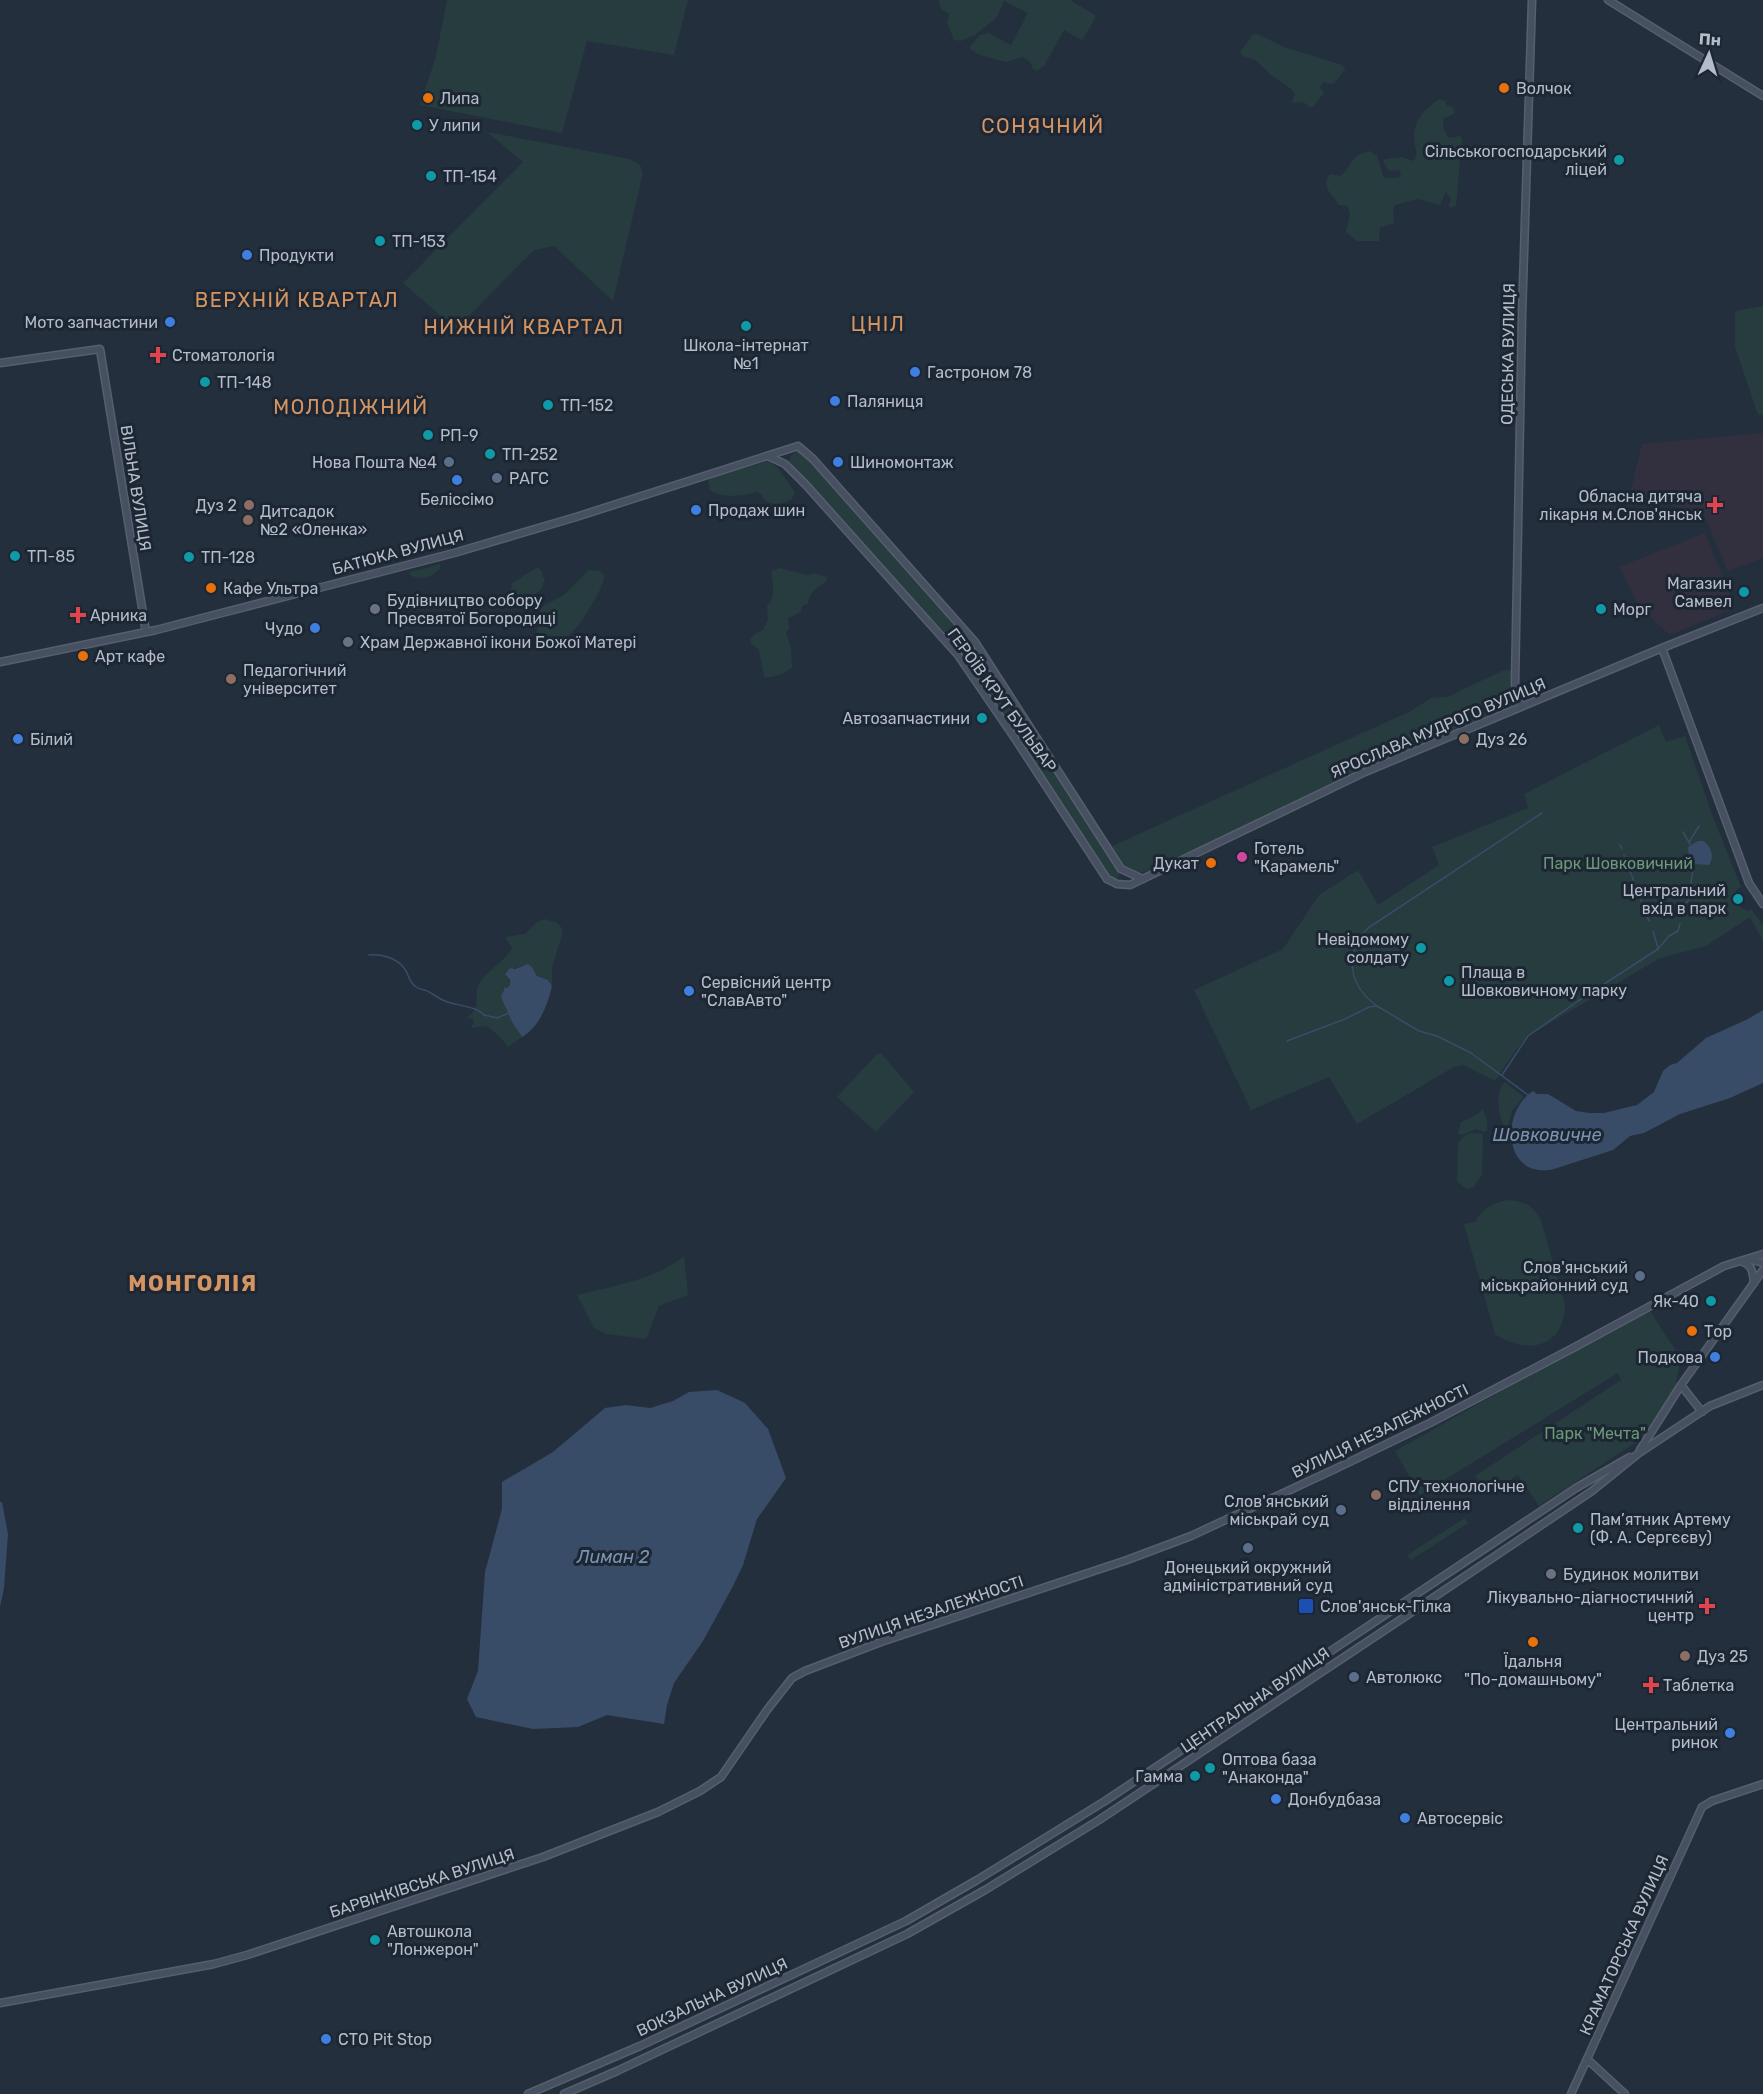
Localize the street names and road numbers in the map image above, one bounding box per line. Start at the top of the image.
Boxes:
street label: ОДЕСЬКА ВУЛИЦЯ [1497,283,1519,425]
street label: ВІЛЬНА ВУЛИЦЯ [117,424,155,552]
street label: БАТЮКА ВУЛИЦЯ [330,525,466,579]
street label: ГЕРОЇВ КРУТ БУЛЬВАР [943,624,1061,776]
street label: ЯРОСЛАВА МУДРОГО ВУЛИЦЯ [1327,674,1549,782]
street label: ВУЛИЦЯ НЕЗАЛЕЖНОСТІ [1289,1380,1471,1482]
street label: ВУЛИЦЯ НЕЗАЛЕЖНОСТІ [836,1571,1026,1653]
street label: ЦЕНТРАЛЬНА ВУЛИЦЯ [1177,1643,1333,1757]
street label: БАРВІНКІВСЬКА ВУЛИЦЯ [327,1844,517,1922]
street label: КРАМАТОРСЬКА ВУЛИЦЯ [1576,1852,1672,2038]
street label: ВОКЗАЛЬНА ВУЛИЦЯ [633,1954,791,2040]

